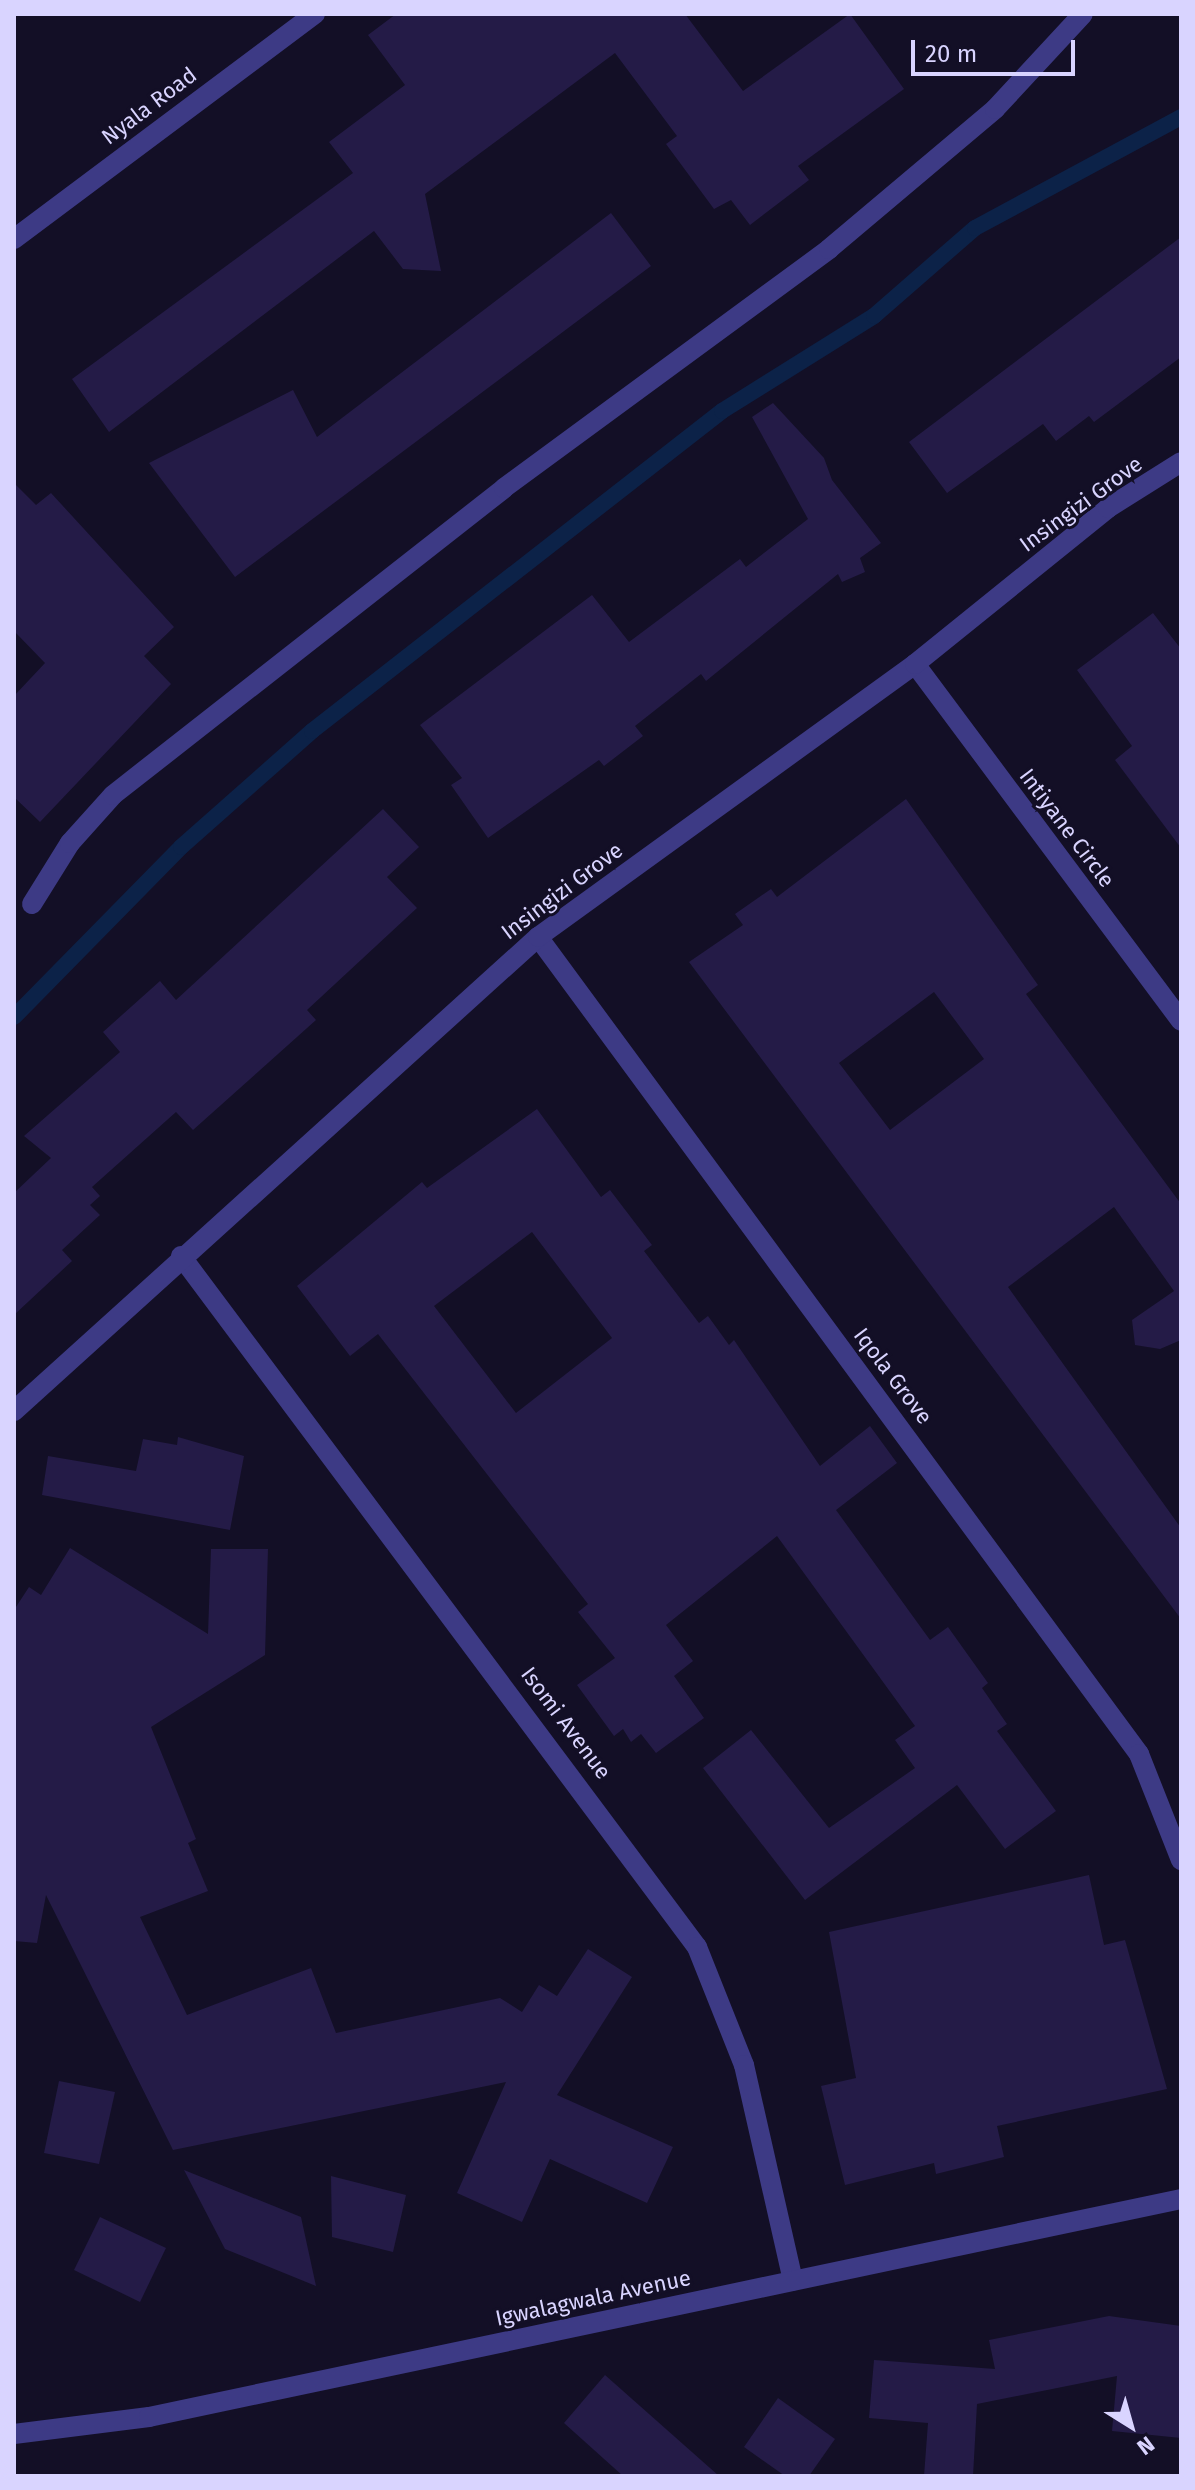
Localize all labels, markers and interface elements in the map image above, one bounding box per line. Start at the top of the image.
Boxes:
scale bar [915,24,1079,74]
text: 20 m [925,40,977,68]
street label: Nyala Road [96,62,202,150]
street label: Insingizi Grove [1014,451,1148,557]
street label: Intiyane Circle [1014,763,1120,893]
street label: Insingizi Grove [496,837,628,945]
street label: Iqola Grove [848,1323,938,1429]
street label: Isomi Avenue [515,1662,617,1784]
street label: Igwalagwala Avenue [493,2264,693,2332]
north arrow [1091,2386,1171,2466]
text: N [1132,2430,1160,2461]

